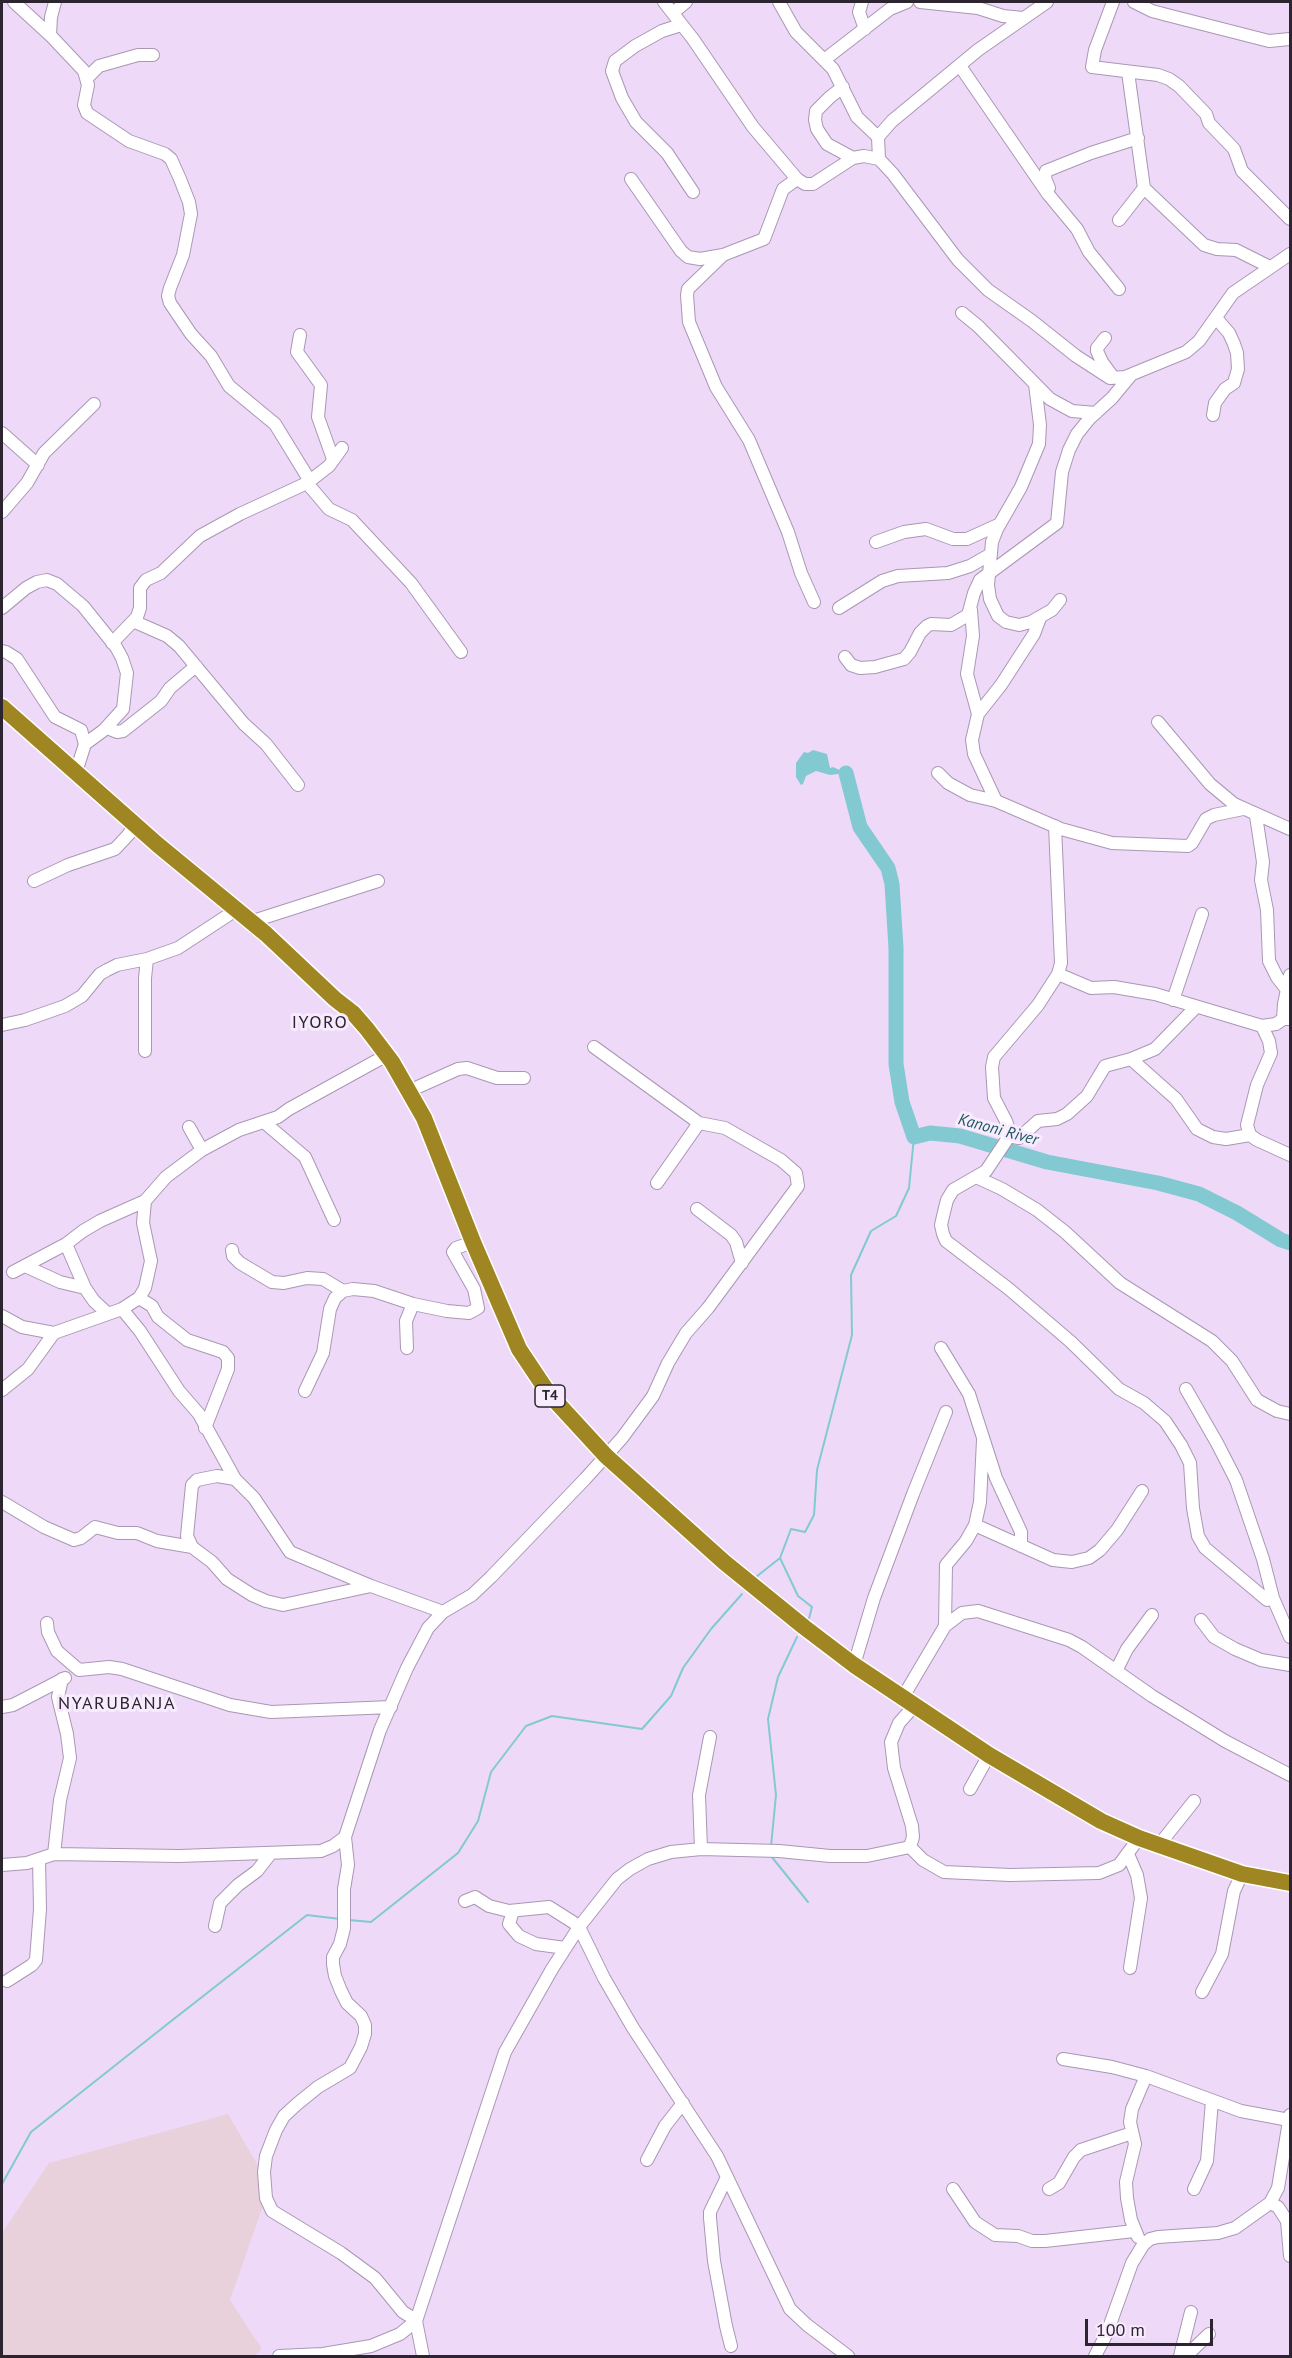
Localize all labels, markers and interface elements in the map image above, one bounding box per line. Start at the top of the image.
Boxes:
district label: IYORO [292,1012,348,1034]
water label: Kanoni River [956,1110,1040,1150]
road number: T4 [535,1385,565,1407]
district label: NYARUBANJA [58,1693,176,1715]
scale bar [1088,2307,1216,2345]
text: 100 m [1096,2318,1145,2341]

